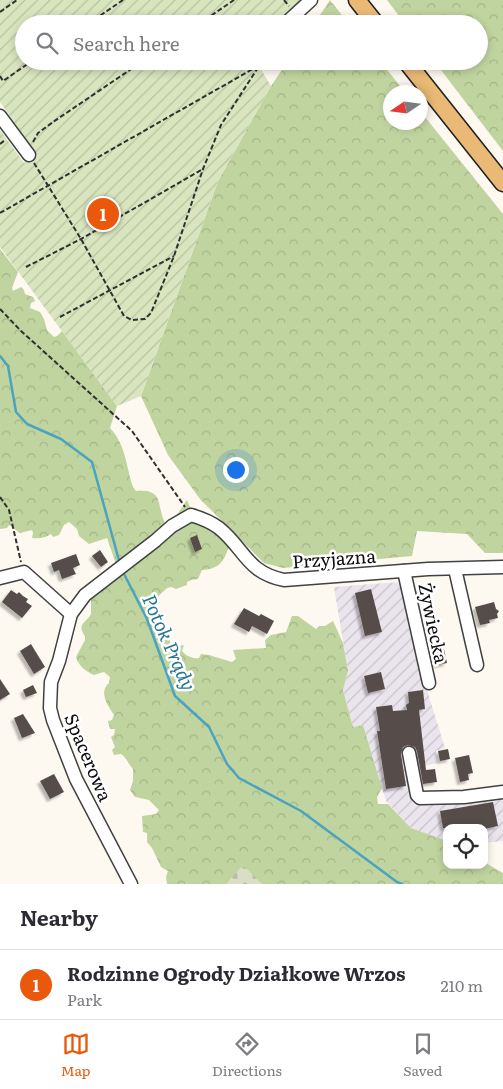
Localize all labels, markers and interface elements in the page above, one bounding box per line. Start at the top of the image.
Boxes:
search box [15,15,488,70]
icon: search [33,29,61,57]
text: Search here [73,29,180,57]
north arrow [383,85,428,130]
pin: 1 [87,195,119,233]
your location [223,457,249,483]
street label: Przyjazna [291,542,377,574]
street label: Żywiecka [412,580,456,666]
water label: Potok Prądy [136,589,204,695]
street label: Spacerowa [58,709,120,805]
map controls [443,824,488,869]
button: locate [443,824,488,869]
text: Nearby [20,901,98,932]
text: Rodzinne Ogrody Działkowe Wrzos [67,959,406,987]
text: 1 [33,973,39,997]
text: 210 m [440,973,483,997]
text: Park [67,987,102,1011]
tab: Map [61,1030,91,1080]
tab: Directions [212,1030,282,1080]
tab: Saved [403,1030,442,1080]

